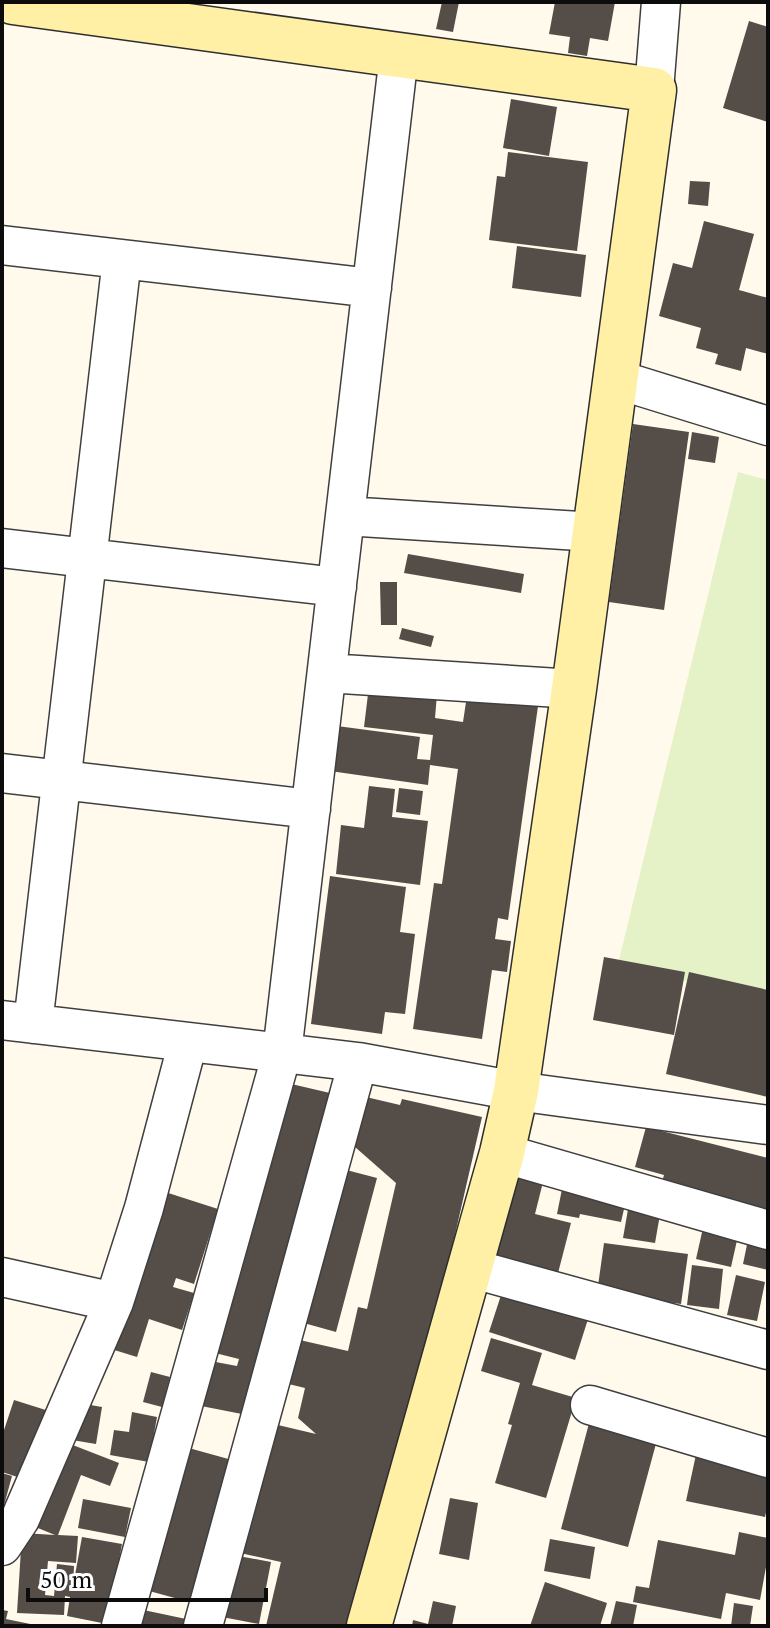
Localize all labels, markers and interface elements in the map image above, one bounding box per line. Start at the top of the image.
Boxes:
scale bar [28,1552,266,1602]
text: 50 m [40,1563,92,1595]

